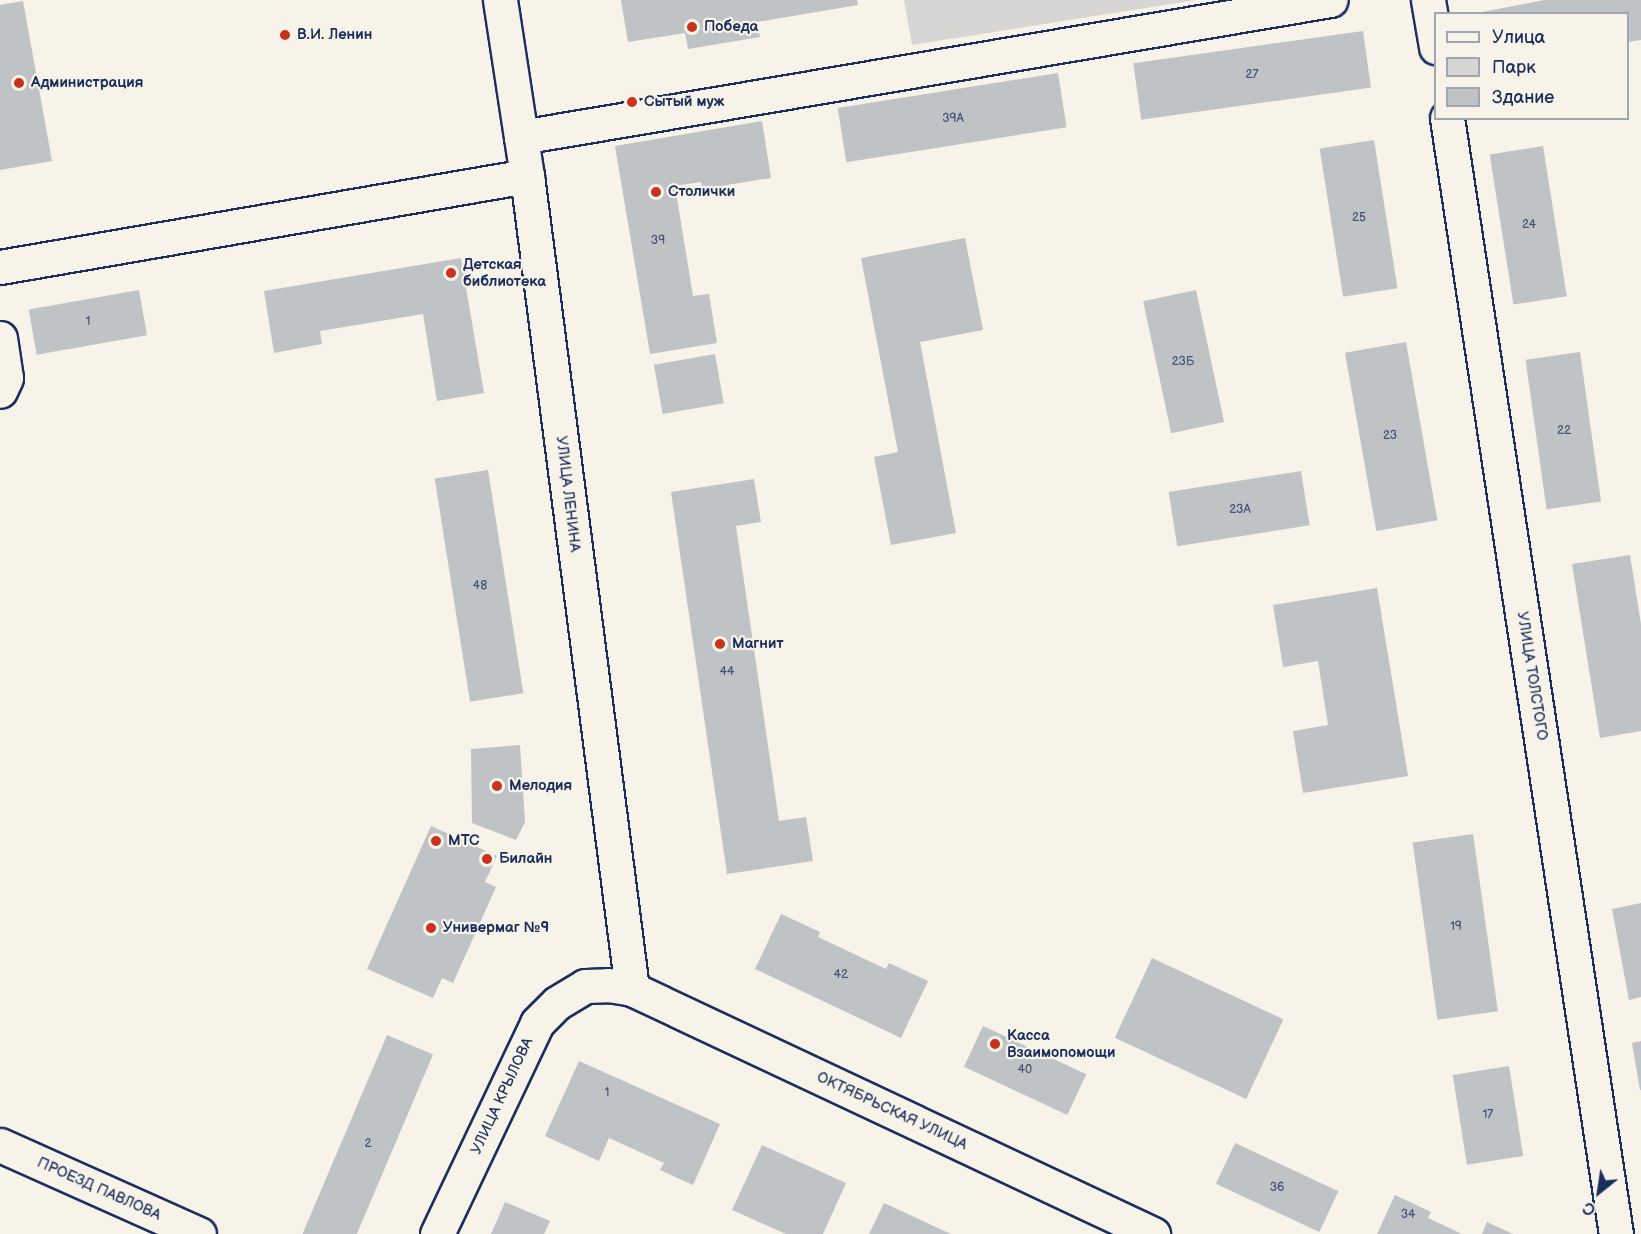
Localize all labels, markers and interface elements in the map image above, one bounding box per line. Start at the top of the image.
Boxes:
legend [1434,12,1629,120]
place label: Победа [704,18,758,36]
marker: Победа [685,20,699,34]
place label: В.И. Ленин [297,26,372,44]
text: Улица [1492,27,1545,48]
marker: В.И. Ленин [278,28,292,42]
text: Парк [1492,57,1536,78]
house number: 27 [1246,68,1258,82]
place label: Администрация [31,74,143,92]
marker: Администрация [12,76,26,90]
text: Здание [1492,87,1554,108]
place label: Сытый муж [644,93,724,111]
marker: Сытый муж [625,95,639,109]
house number: 39А [942,112,964,126]
place label: Столички [668,183,735,201]
marker: Столички [649,185,663,199]
house number: 25 [1352,211,1366,225]
house number: 24 [1522,218,1536,232]
house number: 39 [651,234,665,248]
place label: Детская библиотека [463,255,546,290]
marker: Детская библиотека [444,266,458,280]
house number: 1 [86,315,90,329]
house number: 23Б [1172,355,1194,369]
house number: 22 [1557,424,1571,438]
house number: 23 [1383,429,1397,443]
street label: УЛИЦА ЛЕНИНА [552,435,584,553]
house number: 23А [1229,503,1251,517]
house number: 48 [473,579,487,593]
street label: УЛИЦА ТОЛСТОГО [1513,610,1551,742]
place label: Магнит [732,635,784,653]
marker: Магнит [713,637,727,651]
house number: 44 [720,665,734,679]
place label: Мелодия [509,777,572,795]
marker: Мелодия [490,779,504,793]
place label: МТС [448,832,480,850]
marker: МТС [429,834,443,848]
place label: Билайн [499,850,552,868]
marker: Билайн [480,852,494,866]
place label: Универмаг №9 [443,919,549,937]
house number: 19 [1450,920,1462,934]
marker: Универмаг №9 [424,921,438,935]
house number: 42 [834,968,848,982]
place label: Касса Взаимопомощи [1007,1026,1115,1061]
street label: УЛИЦА КРЫЛОВА [467,1035,537,1157]
marker: Касса Взаимопомощи [988,1037,1002,1051]
house number: 40 [1018,1063,1032,1077]
street label: ОКТЯБРЬСКАЯ УЛИЦА [814,1068,970,1154]
house number: 1 [605,1086,609,1100]
house number: 17 [1483,1108,1493,1122]
house number: 2 [364,1137,372,1151]
street label: ПРОЕЗД ПАВЛОВА [34,1154,164,1224]
north arrow [1569,1162,1629,1222]
house number: 36 [1270,1181,1284,1195]
text: С [1580,1197,1599,1219]
house number: 34 [1401,1208,1415,1222]

